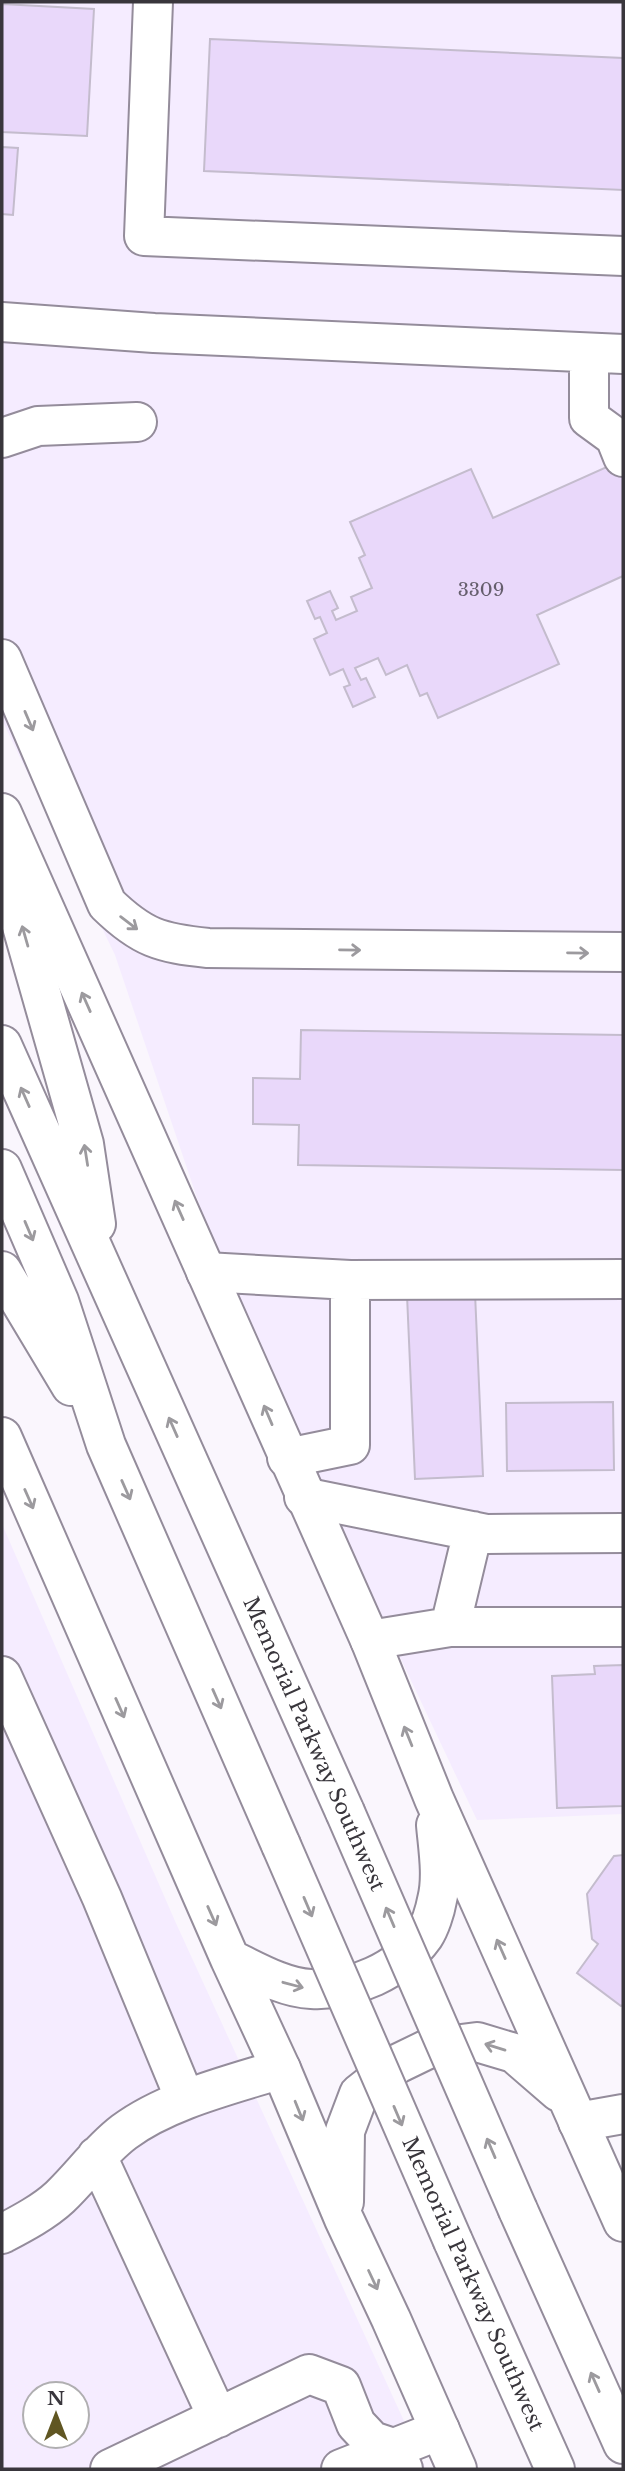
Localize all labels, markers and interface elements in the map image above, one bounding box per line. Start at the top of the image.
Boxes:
house number: 3309 [458,579,504,601]
one-way arrow [23,710,36,732]
one-way arrow [119,915,137,930]
one-way arrow [18,925,31,947]
one-way arrow [339,943,362,957]
one-way arrow [566,946,589,959]
one-way arrow [79,992,92,1013]
one-way arrow [18,1087,31,1108]
one-way arrow [79,1144,92,1167]
one-way arrow [172,1200,185,1221]
one-way arrow [23,1220,36,1242]
one-way arrow [261,1405,274,1426]
one-way arrow [166,1416,179,1438]
one-way arrow [120,1479,133,1500]
one-way arrow [23,1488,36,1510]
street label: Memorial Parkway Southwest [237,1593,391,1895]
one-way arrow [211,1687,224,1709]
one-way arrow [114,1697,127,1718]
one-way arrow [401,1725,414,1747]
one-way arrow [302,1896,315,1918]
one-way arrow [206,1905,219,1926]
one-way arrow [383,1906,396,1928]
one-way arrow [494,1939,507,1960]
one-way arrow [282,1979,304,1992]
one-way arrow [484,2040,506,2053]
one-way arrow [293,2099,306,2121]
one-way arrow [393,2105,406,2126]
street label: Memorial Parkway Southwest [396,2133,550,2435]
one-way arrow [484,2138,497,2159]
one-way arrow [367,2269,380,2290]
one-way arrow [588,2372,601,2393]
north arrow [21,2380,91,2450]
text: N [47,2387,65,2410]

